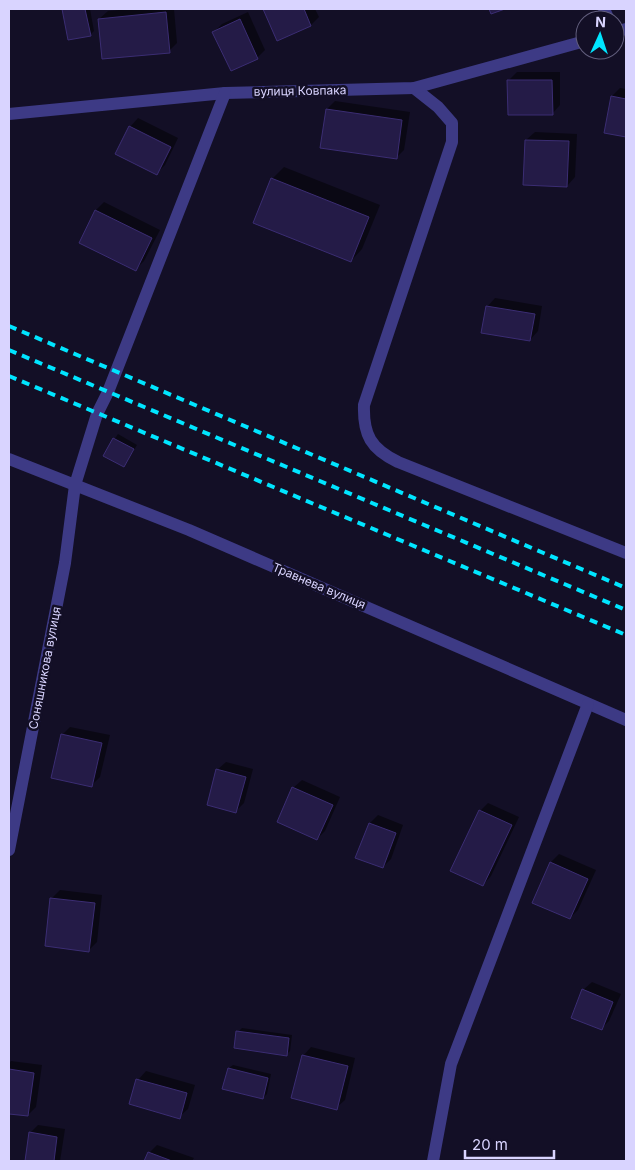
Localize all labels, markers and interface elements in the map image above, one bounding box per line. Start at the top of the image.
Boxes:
north arrow [575,10,625,60]
text: N [595,13,606,30]
street label: вулиця Ковпака [253,82,346,99]
street label: Травнева вулиця [270,559,368,612]
street label: Соняшникова вулиця [25,605,64,731]
scale bar [465,1128,554,1160]
text: 20 m [472,1135,508,1154]

